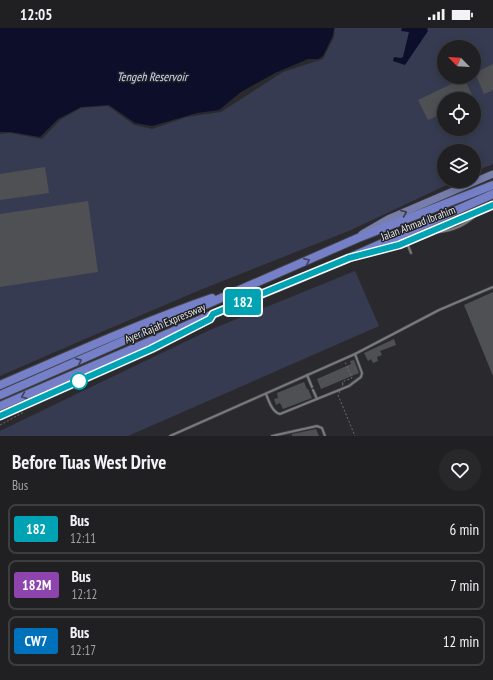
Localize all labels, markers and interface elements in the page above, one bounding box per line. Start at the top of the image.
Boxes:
text: 12:05 [20,5,52,24]
north arrow [437,40,481,84]
map controls [437,40,481,188]
water label: Tengeh Reservoir [117,69,189,84]
button: locate [437,92,481,136]
button: layers [437,144,481,188]
street label: Jalan Ahmad Ibrahim [378,202,457,244]
one-way arrow [400,209,407,217]
one-way arrow [302,258,310,266]
line badge: 182 [220,289,266,315]
text: 182 [233,293,253,311]
street label: Ayer Rajah Expressway [122,299,208,346]
one-way arrow [75,358,83,366]
unlabelled marker [70,372,88,390]
one-way arrow [21,391,28,399]
button: heart [439,449,481,491]
text: Before Tuas West Drive [12,450,166,474]
text: Bus [12,477,28,494]
text: Bus [70,511,89,530]
text: 182 [26,520,46,538]
text: 6 min [449,520,479,539]
text: 12:11 [70,530,96,547]
text: Bus [71,567,91,586]
text: 182M [22,576,51,594]
text: 7 min [450,576,479,595]
text: 12:12 [71,586,97,603]
text: Bus [70,623,89,642]
text: CW7 [25,632,47,650]
text: 12 min [443,632,479,651]
text: 12:17 [70,642,96,659]

